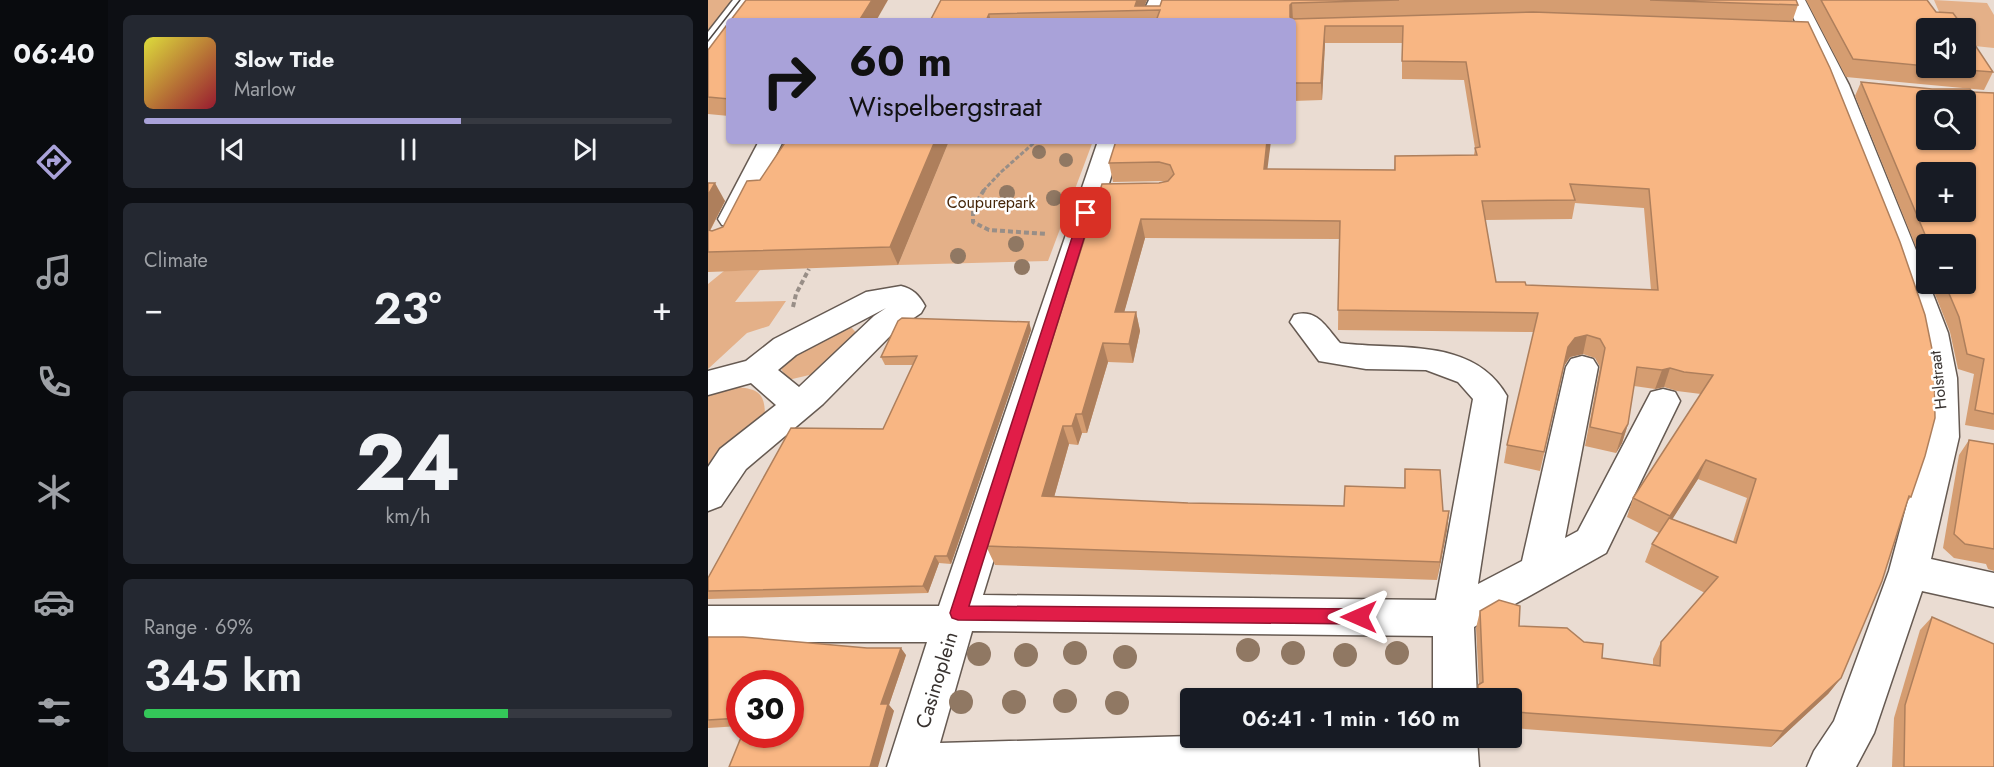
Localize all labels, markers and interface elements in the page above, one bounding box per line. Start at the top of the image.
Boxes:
map controls [1916,18,1976,294]
button: sound [1916,18,1976,78]
text: 60 m [849,31,952,92]
text: 06:40 [13,34,95,73]
icon: right [750,42,828,120]
text: Slow Tide [234,43,334,75]
text: Marlow [234,75,296,104]
text: Wispelbergstraat [849,87,1042,126]
button: search [1916,90,1976,150]
icon: previous [216,133,249,166]
icon: pause [392,133,425,166]
icon: next [568,133,601,166]
icon: directions [33,141,75,183]
button: + [1916,162,1976,222]
pin [1060,187,1111,238]
park label: Coupurepark [947,191,1036,214]
icon: arrive [1069,196,1102,229]
button: − [1916,234,1976,294]
text: Climate [144,246,208,275]
icon: music [33,251,75,293]
text: 23° [373,276,442,341]
text: − [144,285,163,332]
text: + [652,285,672,332]
street label: Holstraat [1923,349,1953,410]
icon: phone [33,361,75,403]
text: 24 [355,407,461,519]
icon: climate [33,471,75,513]
text: km/h [385,502,431,531]
icon: car [33,581,75,623]
position arrow [1327,585,1391,649]
text: Range · 69% [144,613,253,642]
street label: Casinoplein [909,628,965,732]
text: 345 km [144,643,302,708]
speed limit sign: 30 [726,670,804,748]
icon: filters [33,691,75,733]
text: 06:41 · 1 min · 160 m [1242,702,1460,734]

